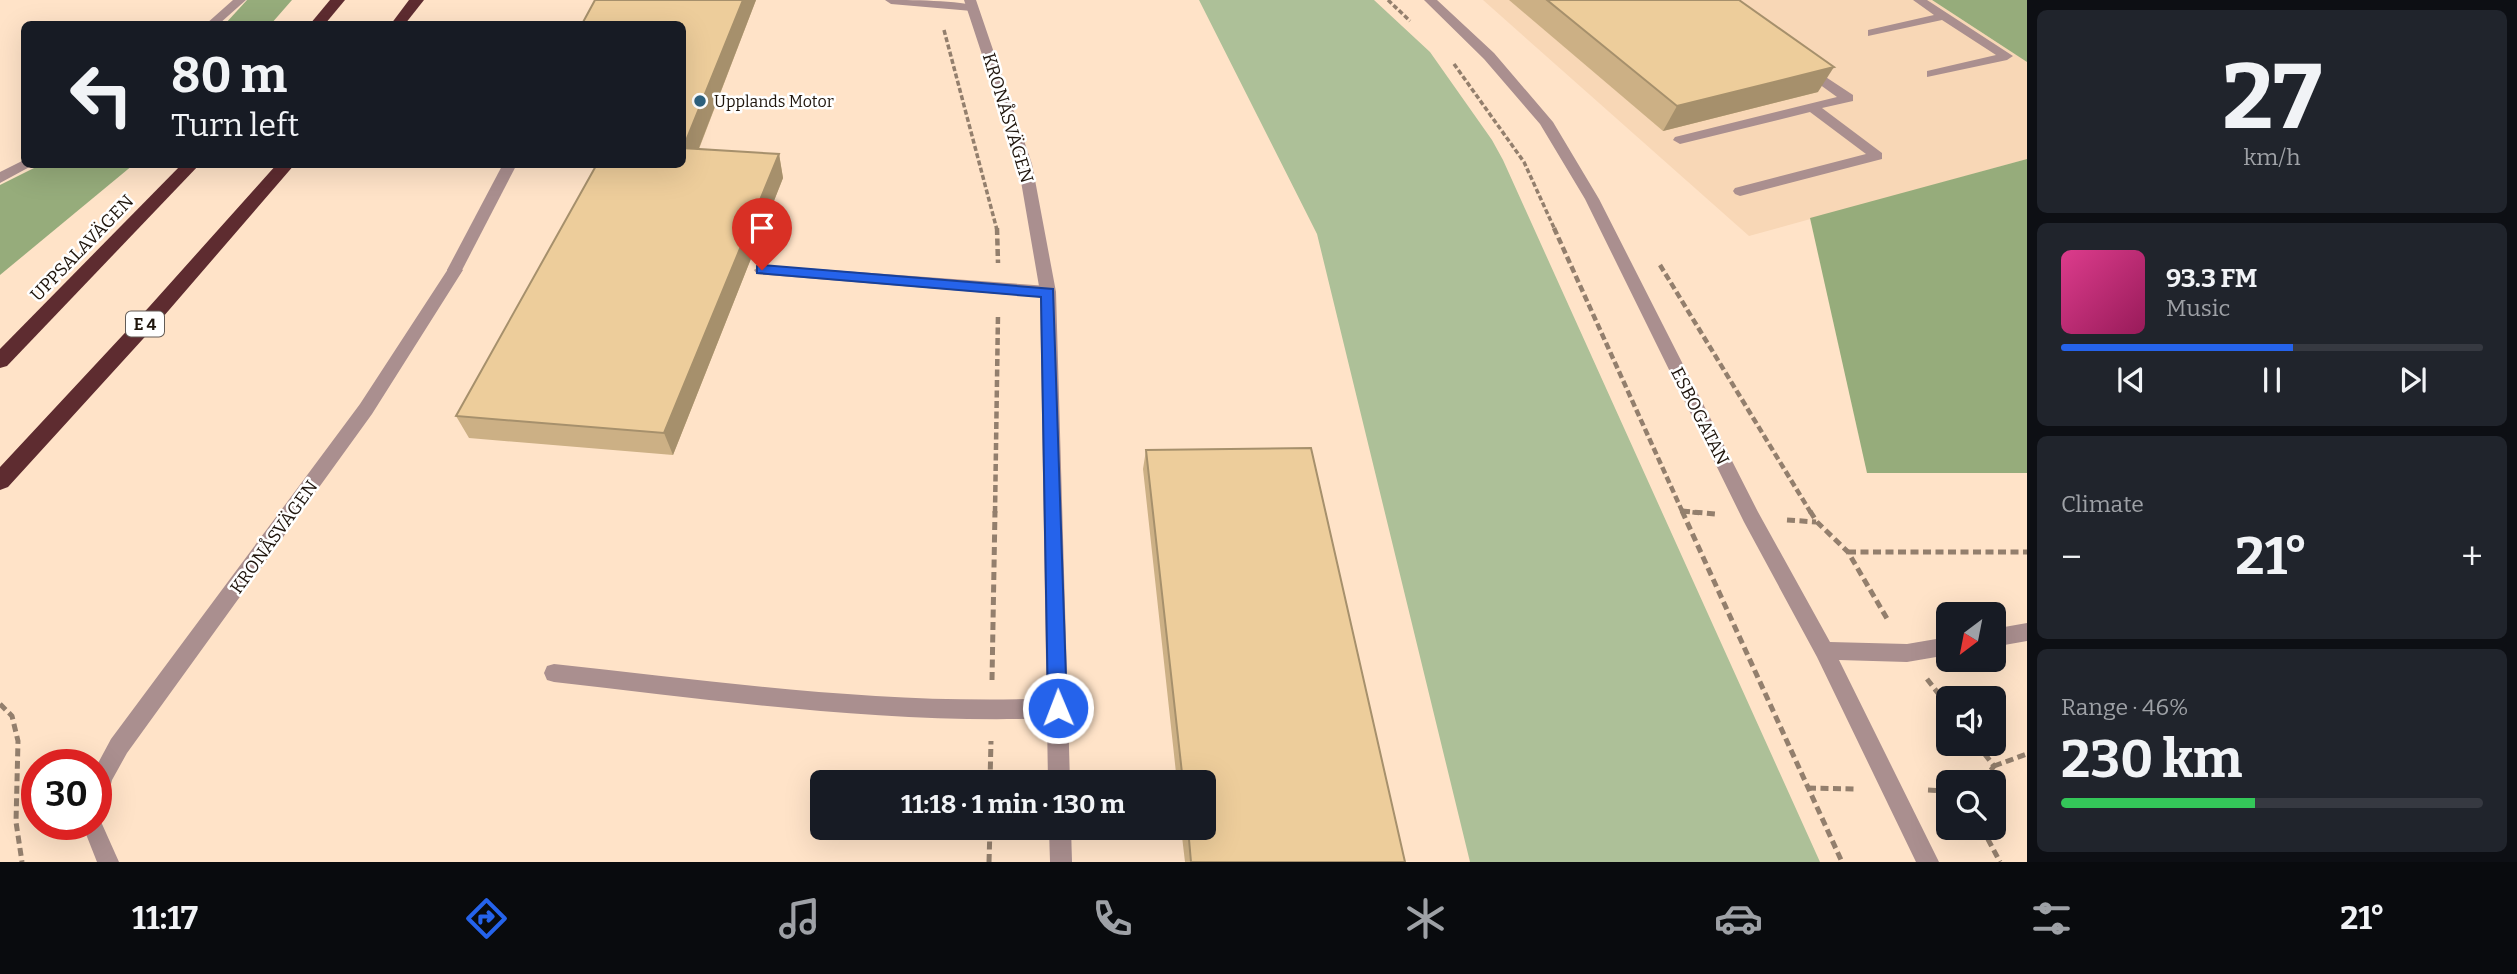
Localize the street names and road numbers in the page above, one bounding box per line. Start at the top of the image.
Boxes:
street label: KRONÅSVÄGEN [978,50,1038,186]
street label: UPPSALAVÄGEN [26,190,138,306]
road number: E 4 [126,312,164,336]
street label: ESBOGATAN [1666,364,1734,468]
street label: KRONÅSVÄGEN [226,476,322,598]

